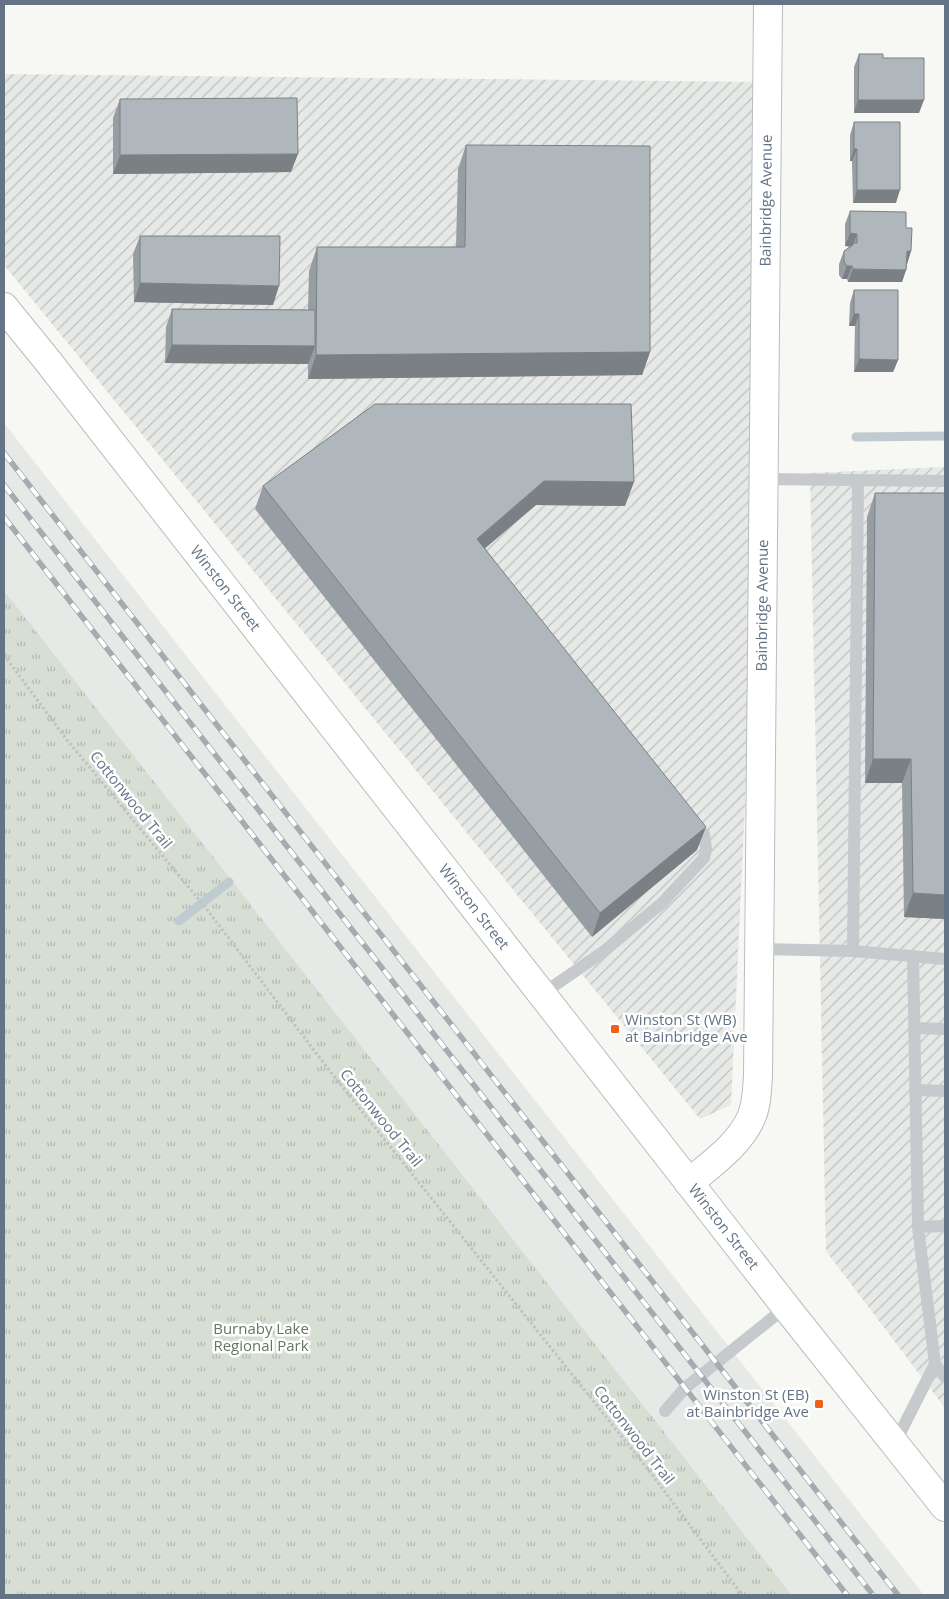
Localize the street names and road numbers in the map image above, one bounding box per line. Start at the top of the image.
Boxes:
street label: Bainbridge Avenue [755,134,776,267]
street label: Bainbridge Avenue [751,539,772,672]
street label: Winston Street [186,541,266,635]
street label: Cottonwood Trail [86,746,177,852]
street label: Winston Street [435,859,514,953]
street label: Cottonwood Trail [336,1064,427,1170]
street label: Winston Street [685,1179,764,1273]
street label: Cottonwood Trail [590,1381,680,1488]

